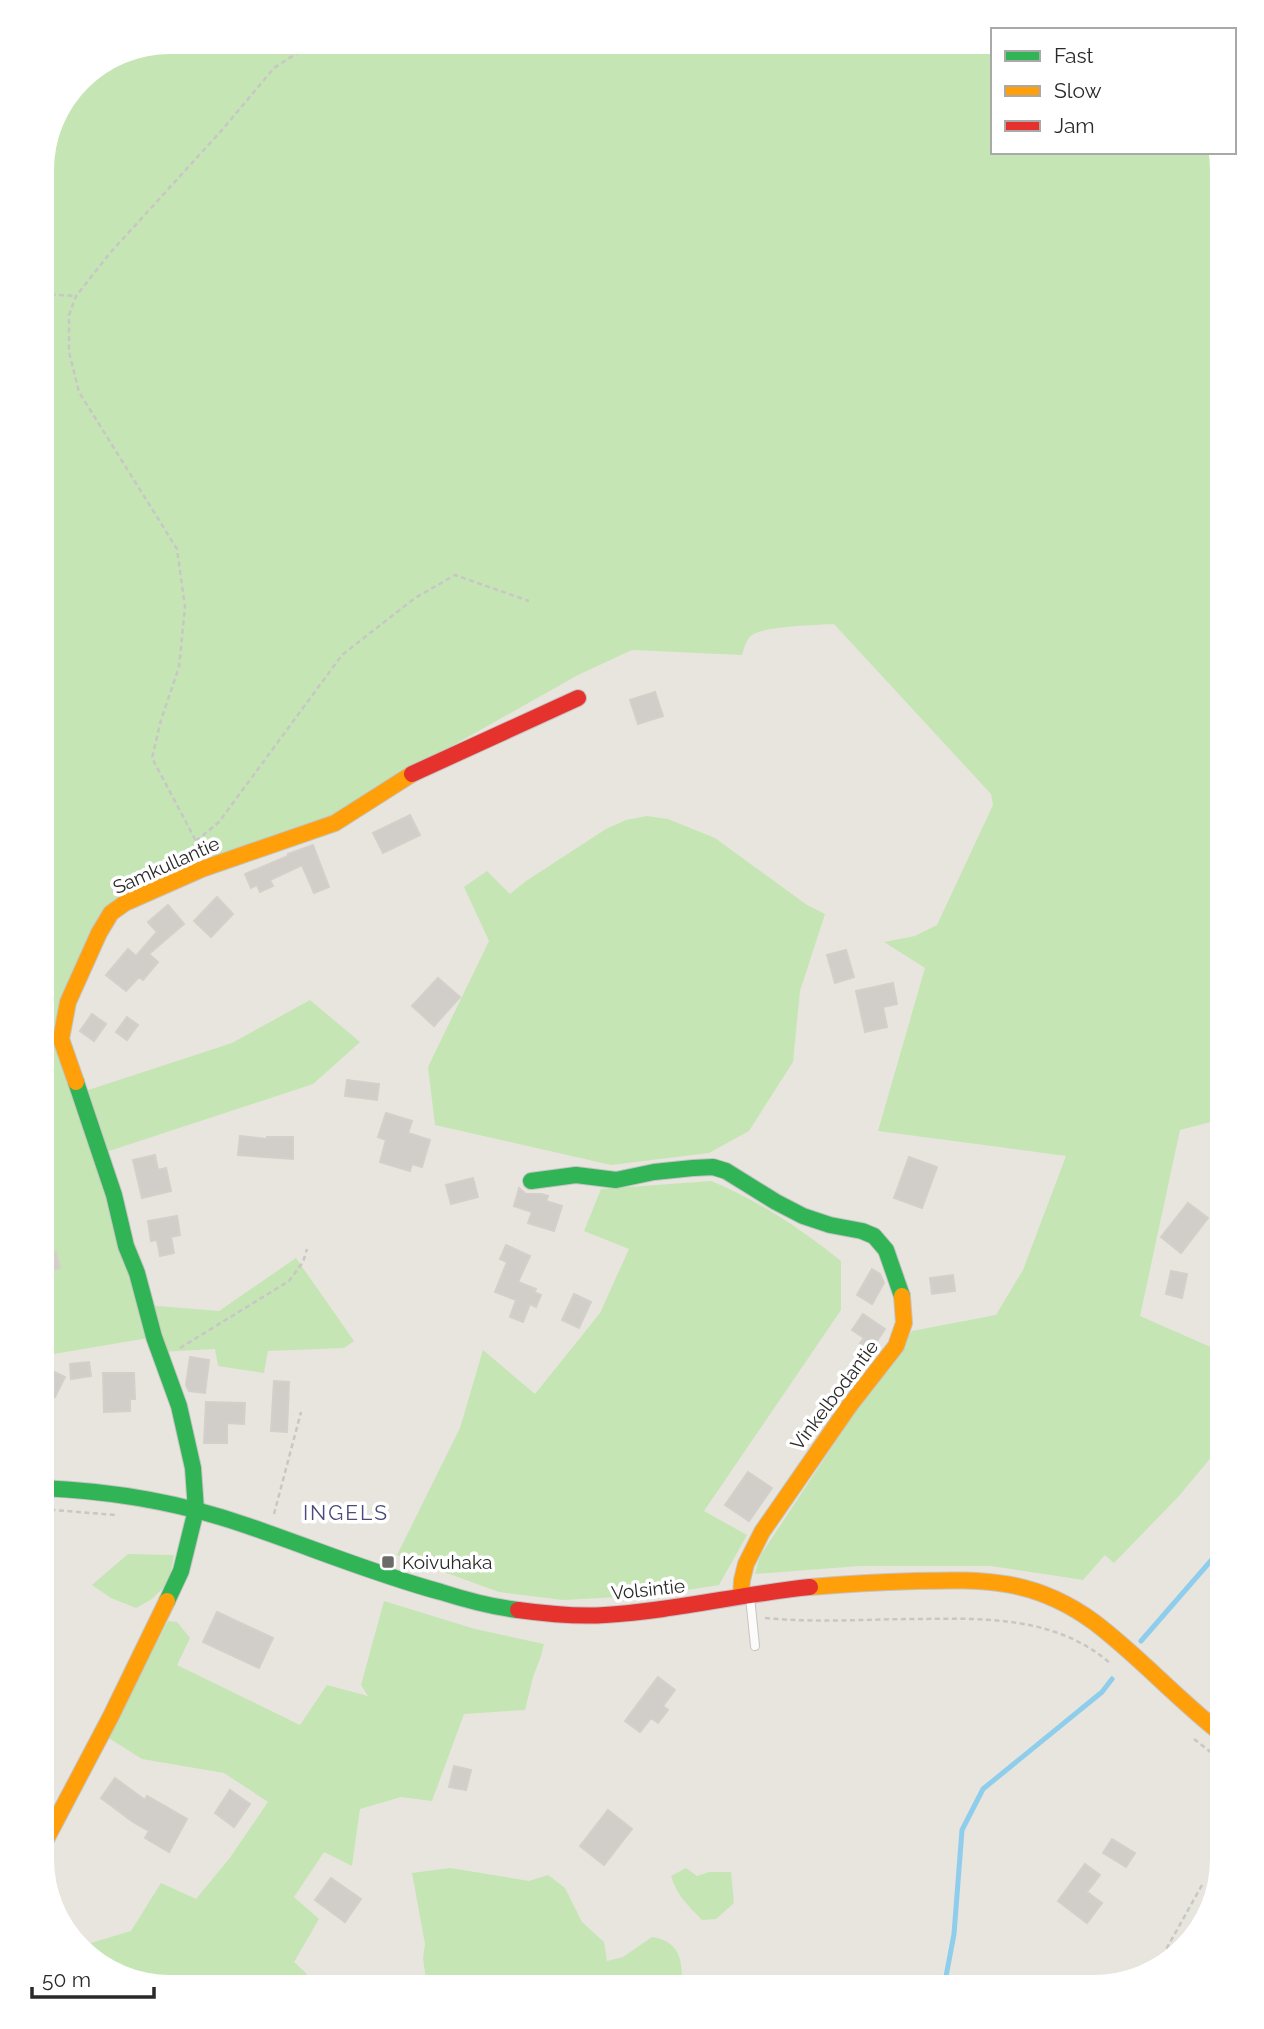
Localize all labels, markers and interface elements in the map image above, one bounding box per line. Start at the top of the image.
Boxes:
legend [991,28,1236,154]
text: Fast [1054,43,1094,68]
text: Slow [1054,78,1102,103]
text: Jam [1054,113,1095,138]
street label: Samkullantie [109,832,223,898]
street label: Vinkelbodantie [786,1336,882,1454]
district label: INGELS [303,1500,389,1525]
place label: Koivuhaka [402,1551,492,1573]
marker: Koivuhaka [380,1554,396,1570]
street label: Volsintie [610,1574,686,1604]
scale bar [32,1955,154,1999]
text: 50 m [42,1967,91,1992]

